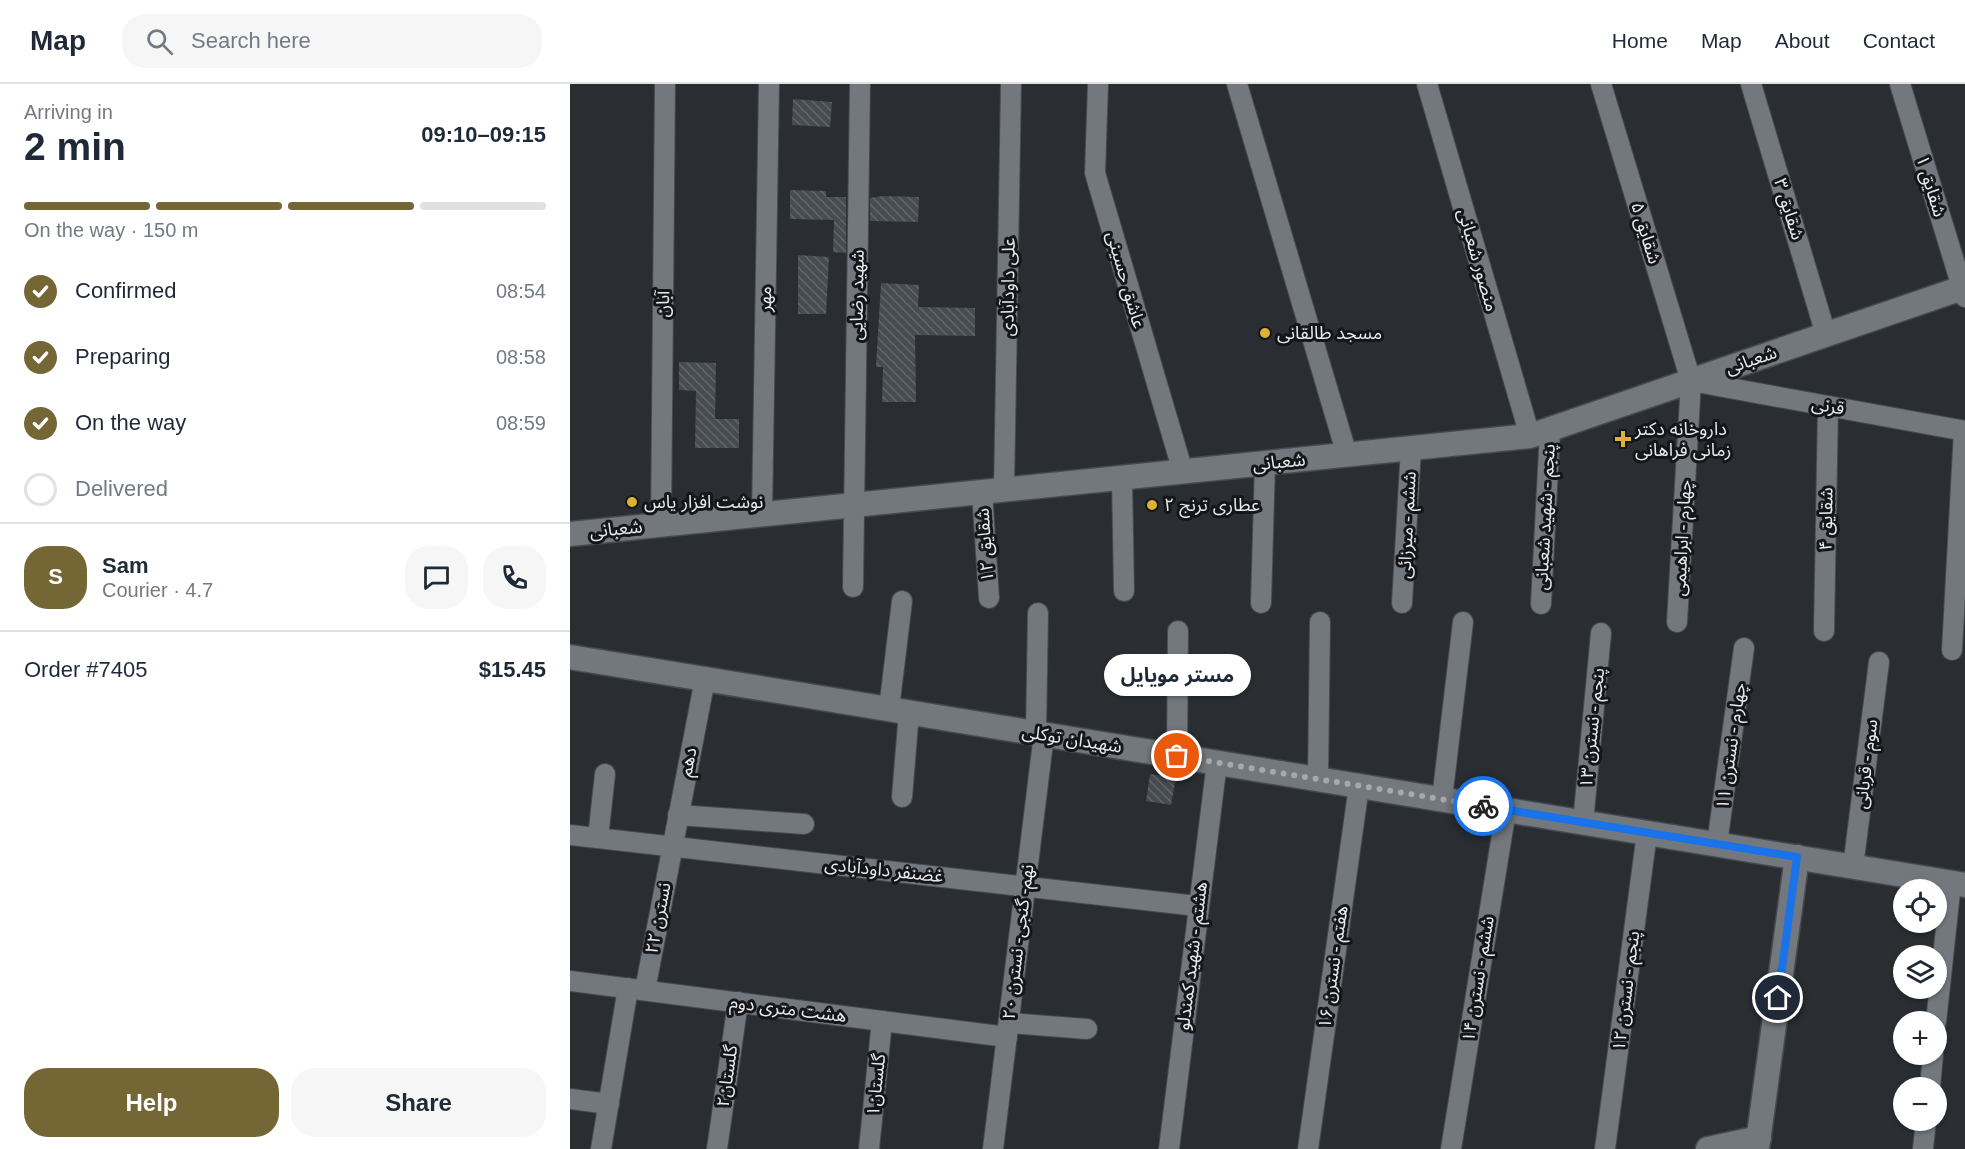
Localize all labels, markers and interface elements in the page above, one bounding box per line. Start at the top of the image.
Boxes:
search box [122,14,542,68]
text: Map [30,25,86,56]
icon: search [143,25,176,58]
text: Search here [191,28,311,53]
text: Home [1612,29,1668,52]
text: Map [1701,29,1742,52]
text: About [1775,29,1830,52]
text: Contact [1863,29,1935,52]
text: Arriving in [24,101,113,123]
text: 09:10–09:15 [421,122,546,147]
text: 2 min [24,125,126,168]
street label: شقایق ۱ [1911,153,1950,220]
street label: شقایق ۳ [1769,176,1808,243]
street label: شقایق ۵ [1626,200,1665,267]
street label: منصور شعبانی [1453,206,1502,314]
text: On the way · 150 m [24,219,199,241]
street label: عاشق حسینی [1102,229,1149,331]
street label: علی داودآبادی [997,237,1020,337]
street label: شهید رضایی [846,249,869,341]
icon: check [24,275,57,308]
text: Confirmed [75,278,176,303]
text: 08:54 [496,280,546,302]
street label: مهر [755,286,776,313]
street label: آبان [653,290,674,318]
place label: مسجد طالقانی [1277,323,1382,344]
marker: مسجد طالقانی [1258,326,1272,340]
icon: check [24,341,57,374]
street label: شعبانی [1723,342,1780,379]
text: Preparing [75,344,170,369]
text: 08:58 [496,346,546,368]
street label: قرنی [1810,393,1846,420]
icon: check [24,407,57,440]
text: On the way [75,410,186,435]
text: 08:59 [496,412,546,434]
place label: داروخانه دکتر زمانی فراهانی [1634,419,1731,461]
marker: داروخانه دکتر زمانی فراهانی [1616,432,1630,446]
street label: پنجم - شهید شعبانی [1531,443,1562,591]
street label: شعبانی [1252,449,1307,476]
street label: ششم - میرزائی [1394,471,1423,579]
text: Delivered [75,476,168,501]
street label: چهارم - ابراهیمی [1669,479,1699,597]
street label: شقایق ۴ [1815,487,1838,551]
place label: نوشت افزار یاس [644,492,763,513]
marker: نوشت افزار یاس [625,495,639,509]
place label: عطاری ترنج ۲ [1164,495,1260,518]
marker: عطاری ترنج ۲ [1145,498,1159,512]
street label: شقایق ۱۲ [972,507,999,582]
street label: شعبانی [589,516,644,543]
button: chat [405,546,468,609]
button: phone [483,546,546,609]
text: Sam [102,553,148,578]
text: S [48,564,63,589]
text: Courier · 4.7 [102,579,213,601]
callout: مستر مویایل [1104,654,1250,696]
text: Order #7405 [24,657,148,682]
text: $15.45 [479,657,546,682]
text: مستر مویایل [1121,664,1234,686]
street label: پنجم - نسترن ۱۳ [1576,667,1611,790]
street label: چهارم - نسترن ۱۱ [1712,681,1754,811]
street label: سوم - قربانی [1851,718,1885,810]
street label: شهیدان توکلی [1020,721,1123,758]
pin [1151,730,1202,781]
icon: bag [1160,739,1193,772]
street label: دهم [675,746,704,779]
courier [1453,776,1513,836]
icon: bike [1467,790,1500,823]
street label: غضنفر داودآبادی [823,854,944,887]
street label: نهم- گنجی- نسترن ۲۰ [999,863,1040,1021]
map controls [1893,879,1947,1131]
button: locate [1893,879,1947,933]
street label: هشتم - شهید کمندلو [1173,880,1214,1032]
street label: نسترن ۲۲ [641,881,676,955]
street label: هفتم - نسترن ۱۶ [1314,904,1355,1030]
street label: ششم - نسترن ۱۴ [1458,915,1501,1044]
street label: پنجم - نسترن ۱۲ [1609,930,1646,1053]
button: layers [1893,945,1947,999]
pin [1752,972,1803,1023]
icon: home [1761,981,1794,1014]
street label: هشت متری دوم [728,992,848,1030]
button: + [1893,1011,1947,1065]
street label: گلستان۲ [713,1043,742,1109]
street label: گلستان۱ [863,1052,890,1117]
button: Help [24,1068,279,1137]
button: Share [291,1068,546,1137]
button: − [1893,1077,1947,1131]

